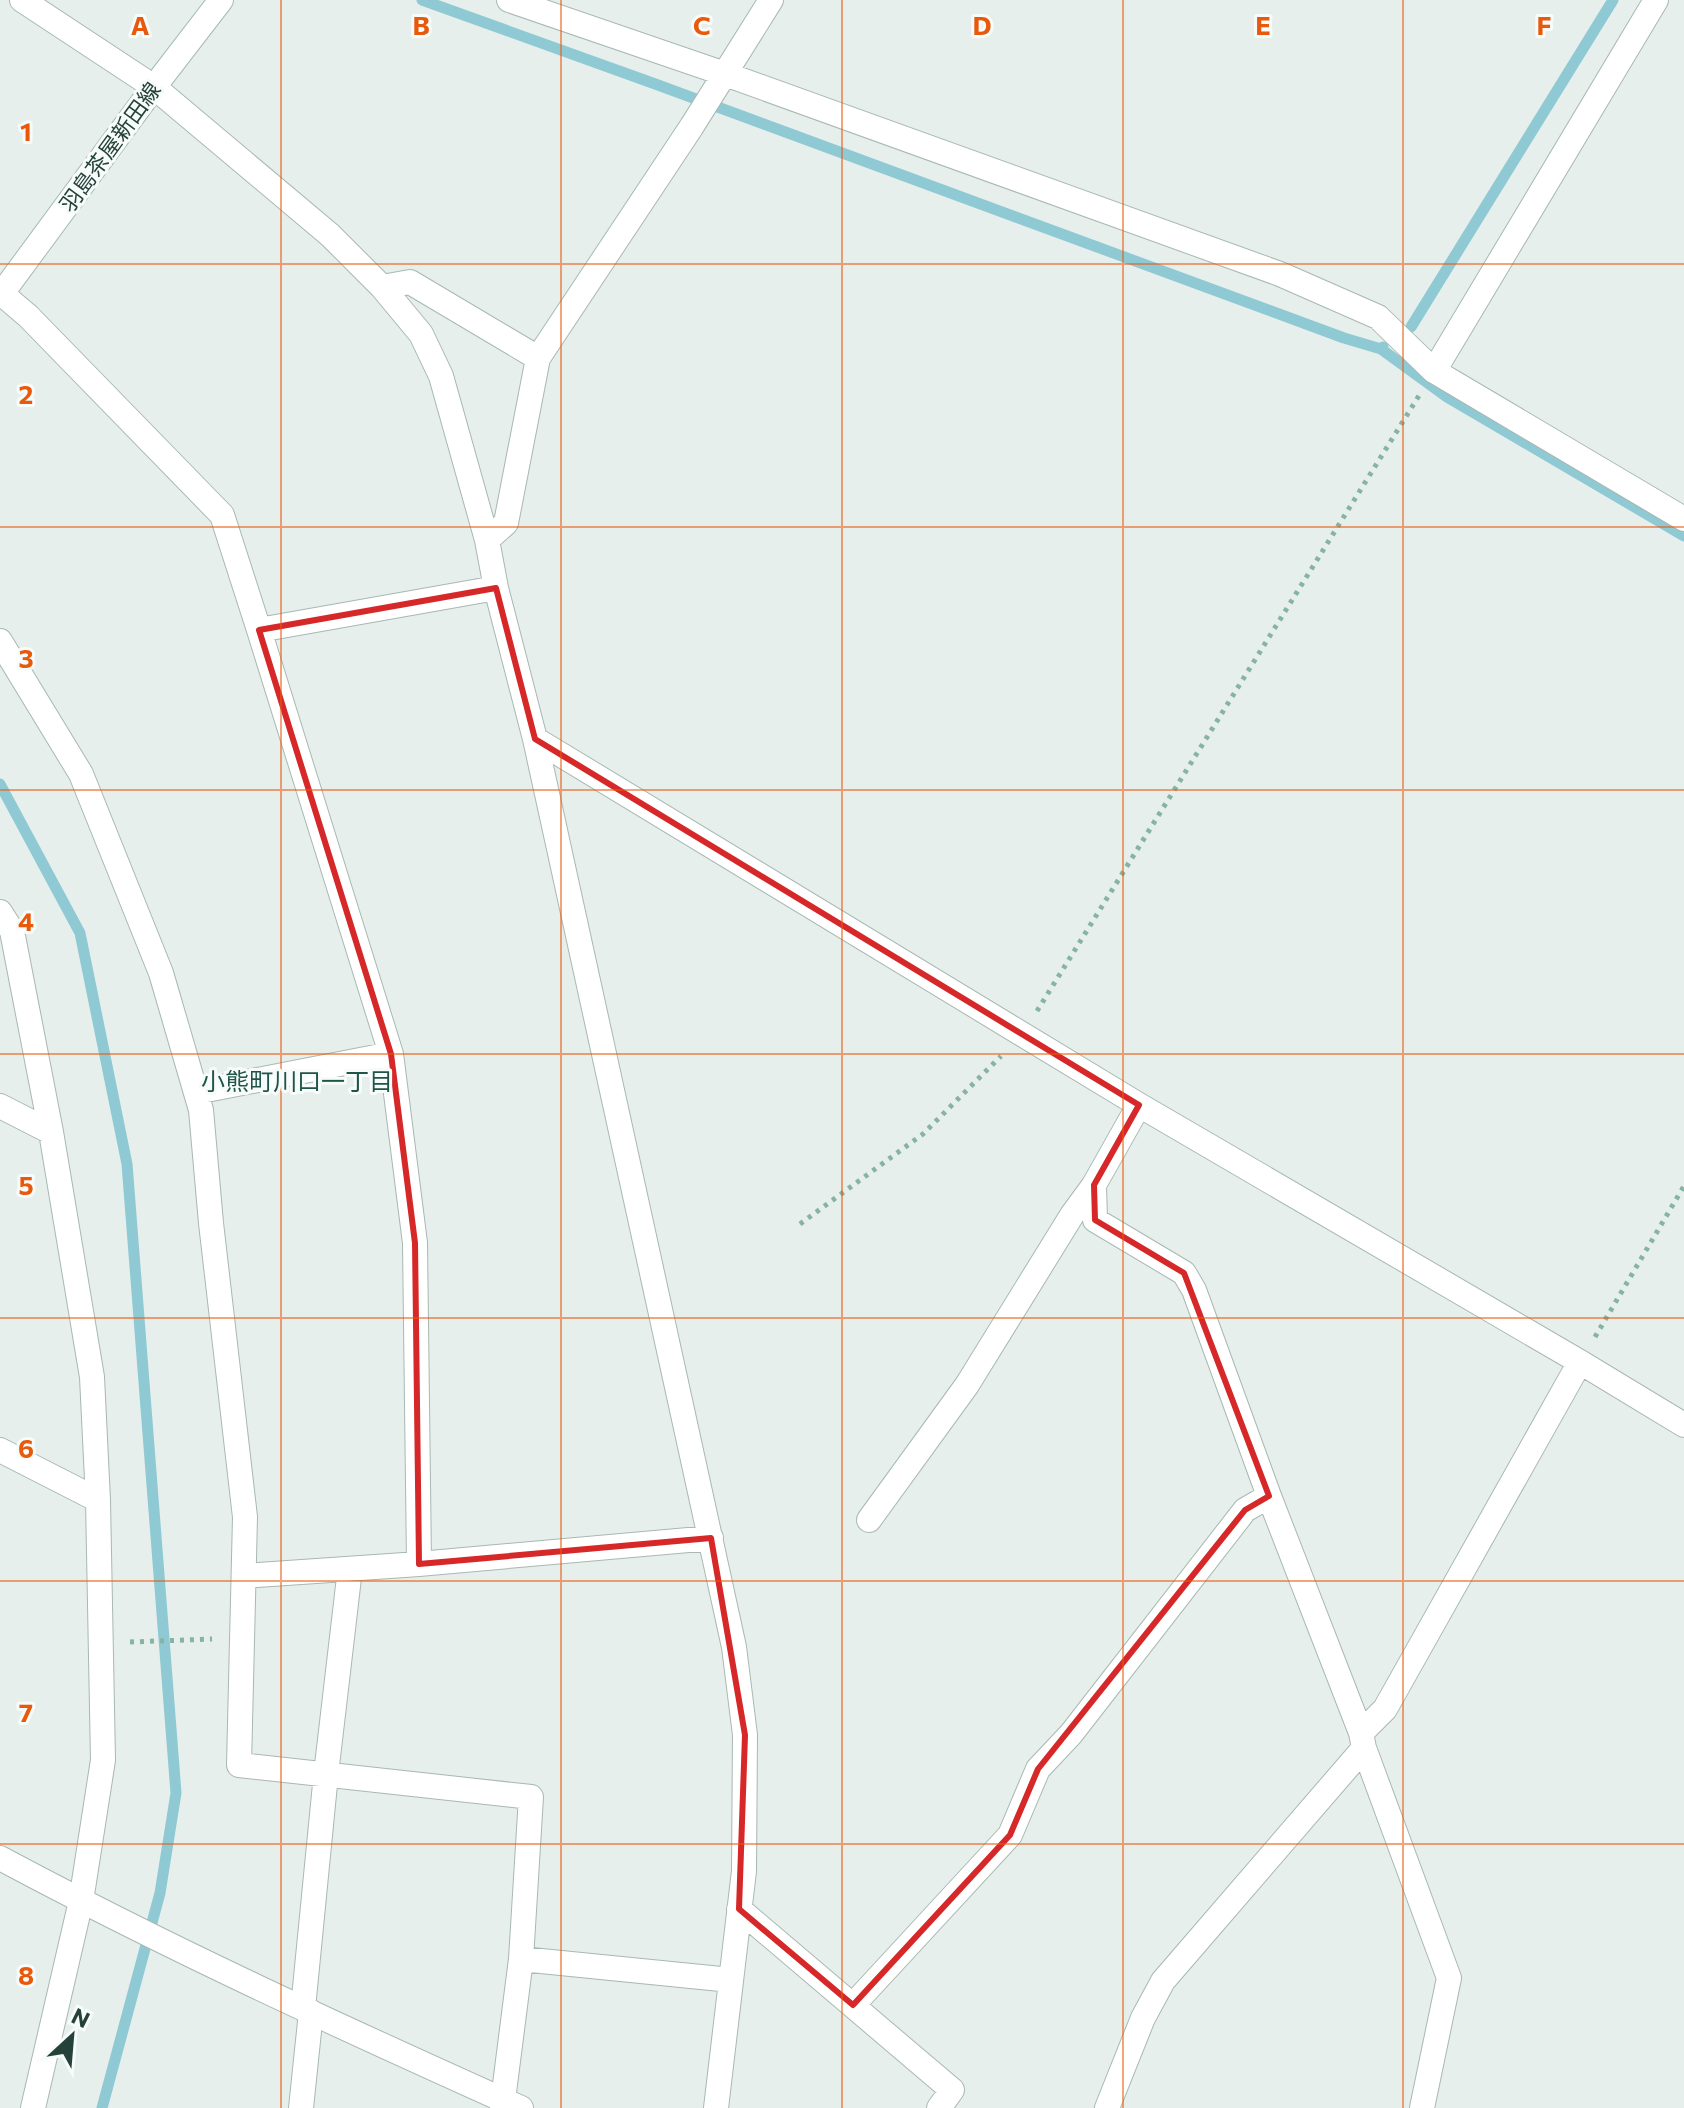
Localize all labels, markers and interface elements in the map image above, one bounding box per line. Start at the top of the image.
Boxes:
text: A [131,9,150,40]
text: B [412,9,430,40]
text: C [693,9,711,40]
text: D [972,9,992,40]
text: E [1255,9,1271,40]
text: F [1536,9,1552,40]
street label: 羽島茶屋新田線 [53,76,166,217]
text: 1 [20,115,32,146]
text: 2 [19,378,33,409]
text: 3 [18,642,34,673]
text: 4 [18,905,34,936]
district label: 小熊町川口一丁目 [201,1066,393,1095]
text: 5 [18,1169,34,1200]
text: 6 [18,1432,34,1463]
text: 7 [19,1696,33,1727]
text: 8 [18,1959,34,1990]
north arrow [32,1996,112,2076]
text: N [68,2002,94,2033]

